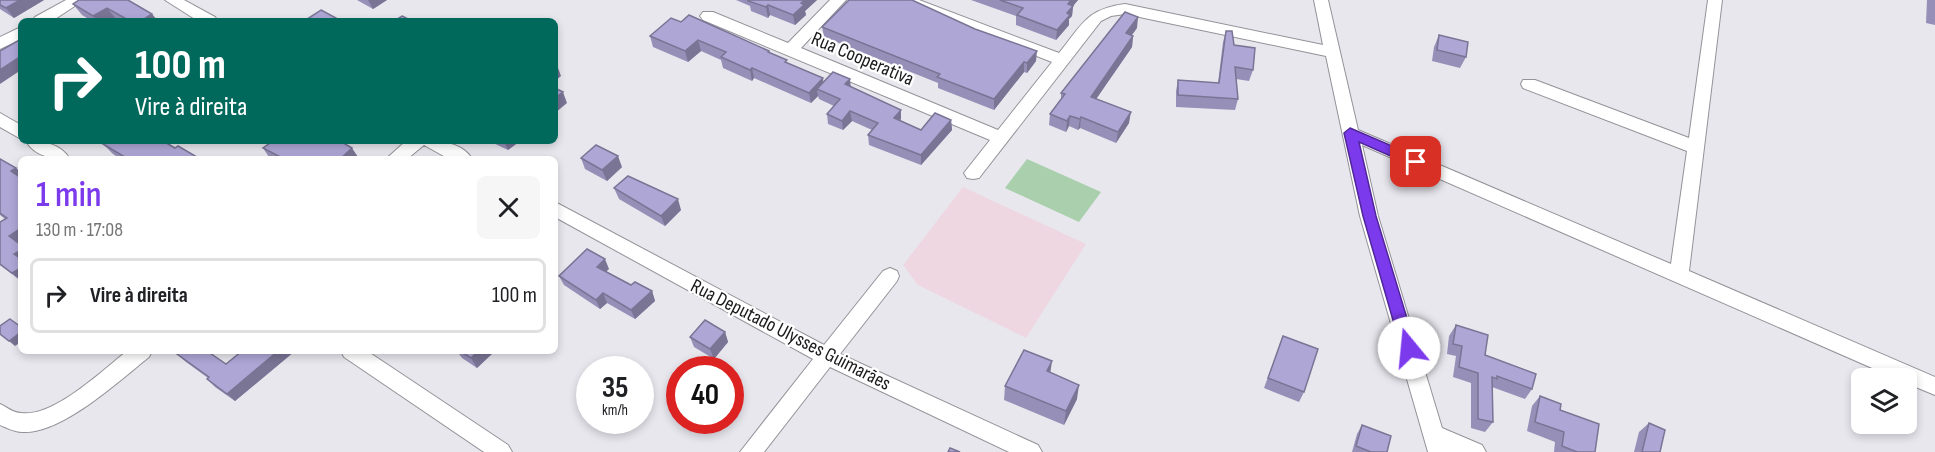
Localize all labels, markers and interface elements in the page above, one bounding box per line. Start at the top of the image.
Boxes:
street label: Rua Cooperativa [808,27,917,91]
text: 100 m [135,40,226,91]
icon: right [36,42,114,120]
text: Vire à direita [135,91,247,123]
pin [1390,136,1441,187]
icon: arrive [1399,145,1432,178]
text: 1 min [36,174,101,217]
button: close [477,176,540,239]
text: 130 m · 17:08 [36,218,123,242]
street label: Rua Deputado Ulysses Guimarães [686,274,895,396]
icon: right [39,279,72,312]
text: Vire à direita [90,282,188,309]
text: 100 m [492,282,537,309]
position arrow [1377,316,1441,380]
speed limit sign: 40 [666,356,744,434]
map controls [1851,368,1917,434]
button: layers [1851,368,1917,434]
text: 35 [602,370,628,406]
text: km/h [602,401,628,420]

